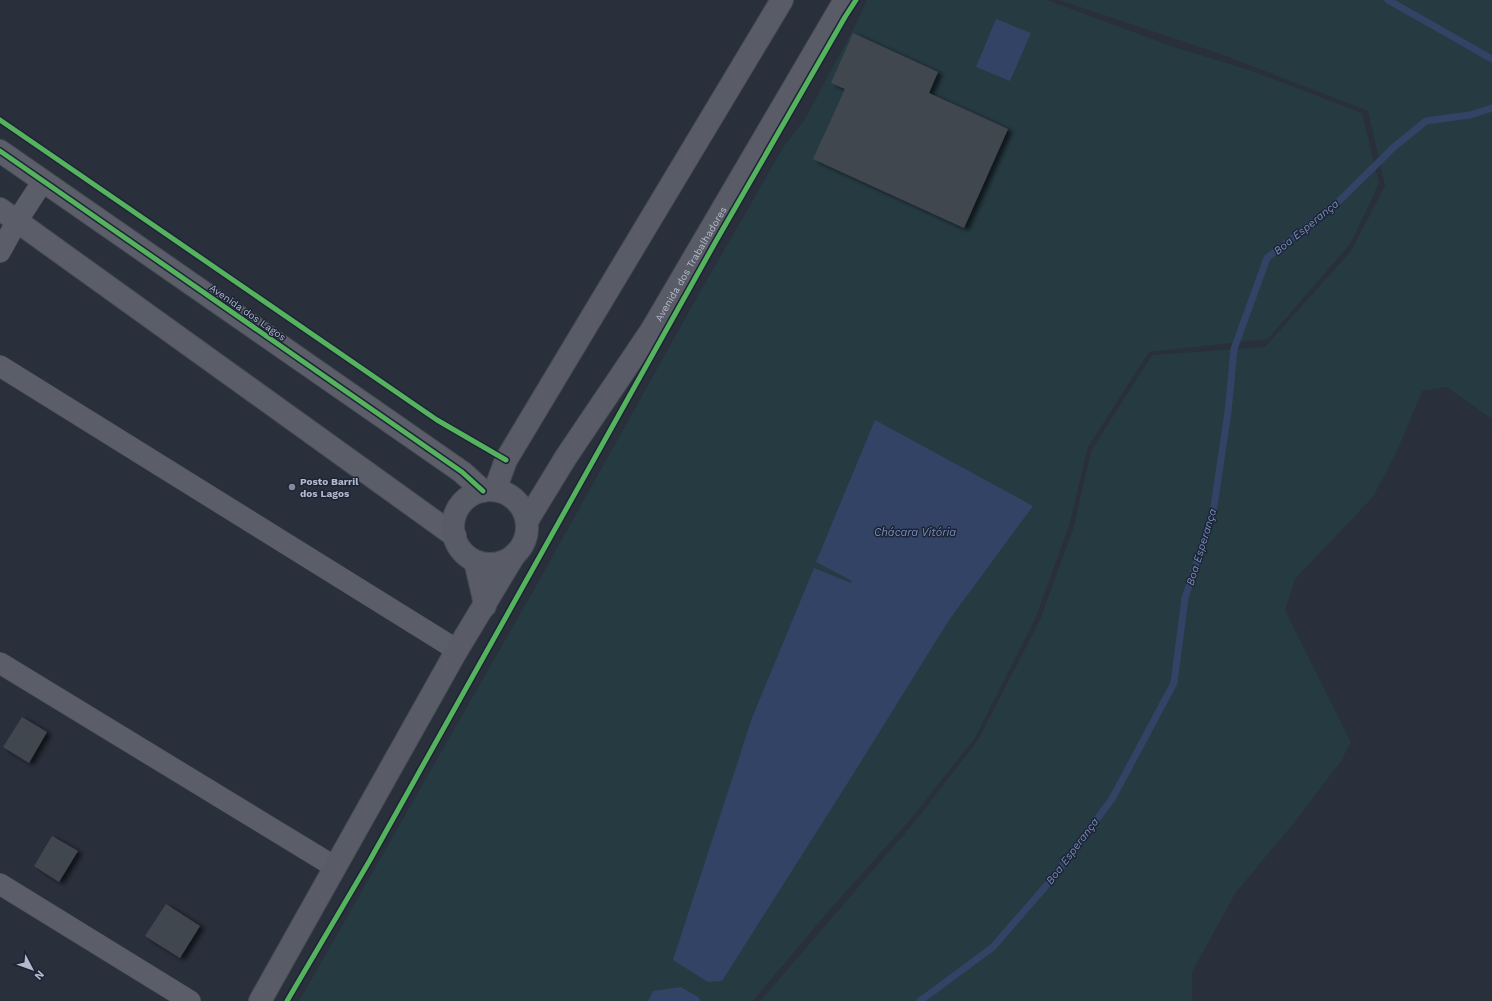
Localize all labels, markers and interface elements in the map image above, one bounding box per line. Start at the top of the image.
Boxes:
water label: Boa Esperança [1271,197,1342,258]
street label: Avenida dos Trabalhadores [653,205,729,323]
street label: Avenida dos Lagos [208,282,288,343]
place label: Posto Barril dos Lagos [300,476,359,499]
marker: Posto Barril dos Lagos [287,482,297,492]
water label: Boa Esperança [1184,507,1219,587]
water label: Chácara Vitória [874,526,956,539]
water label: Boa Esperança [1043,815,1102,887]
north arrow [12,949,52,989]
text: N [32,968,47,983]

